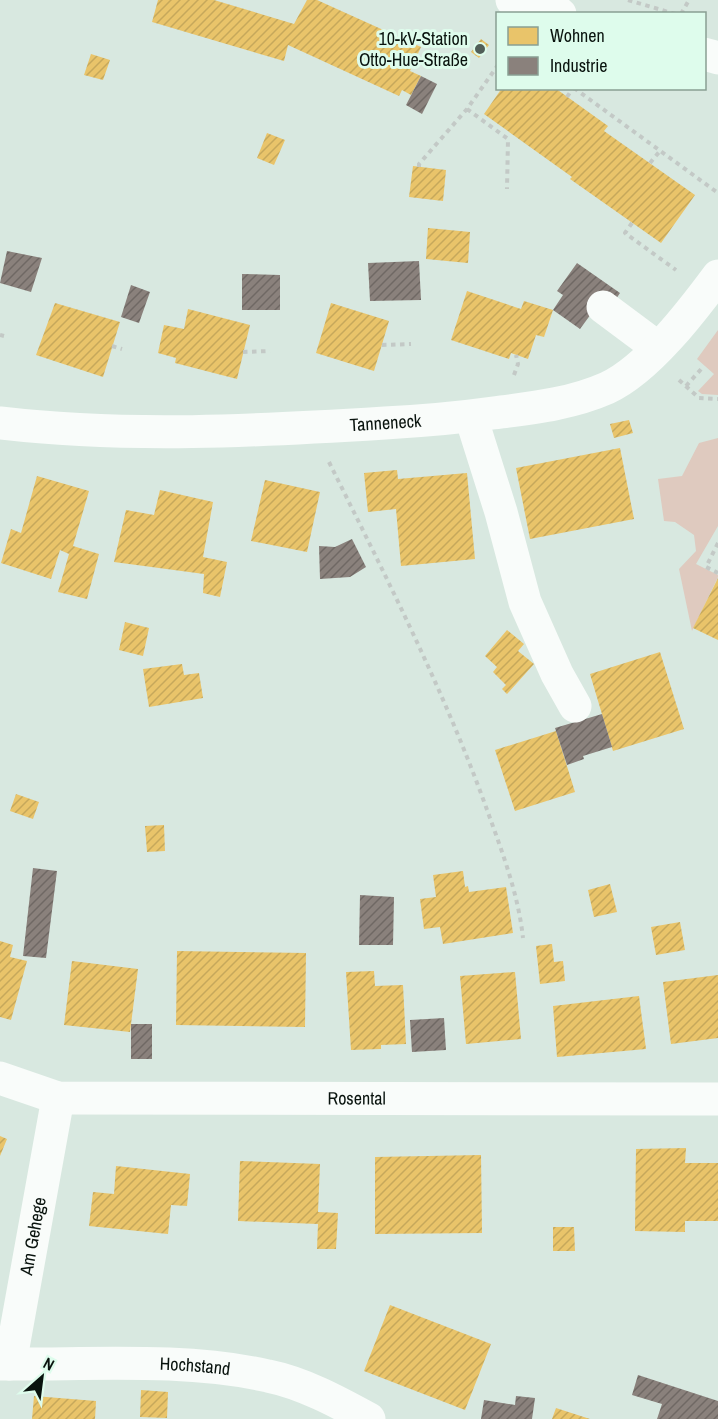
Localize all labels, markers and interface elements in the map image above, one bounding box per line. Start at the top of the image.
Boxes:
legend [496,12,706,90]
text: Wohnen [550,23,605,48]
place label: 10-kV-Station Otto-Hue-Straße [359,26,468,72]
marker: 10-kV-Station Otto-Hue-Straße [473,42,487,56]
text: Industrie [550,53,607,78]
street label: Tanneneck [349,408,423,437]
street label: Rosental [327,1085,386,1110]
street label: Am Gehege [13,1195,52,1278]
north arrow [12,1347,72,1407]
street label: Hochstand [159,1351,232,1381]
text: N [40,1352,58,1376]

